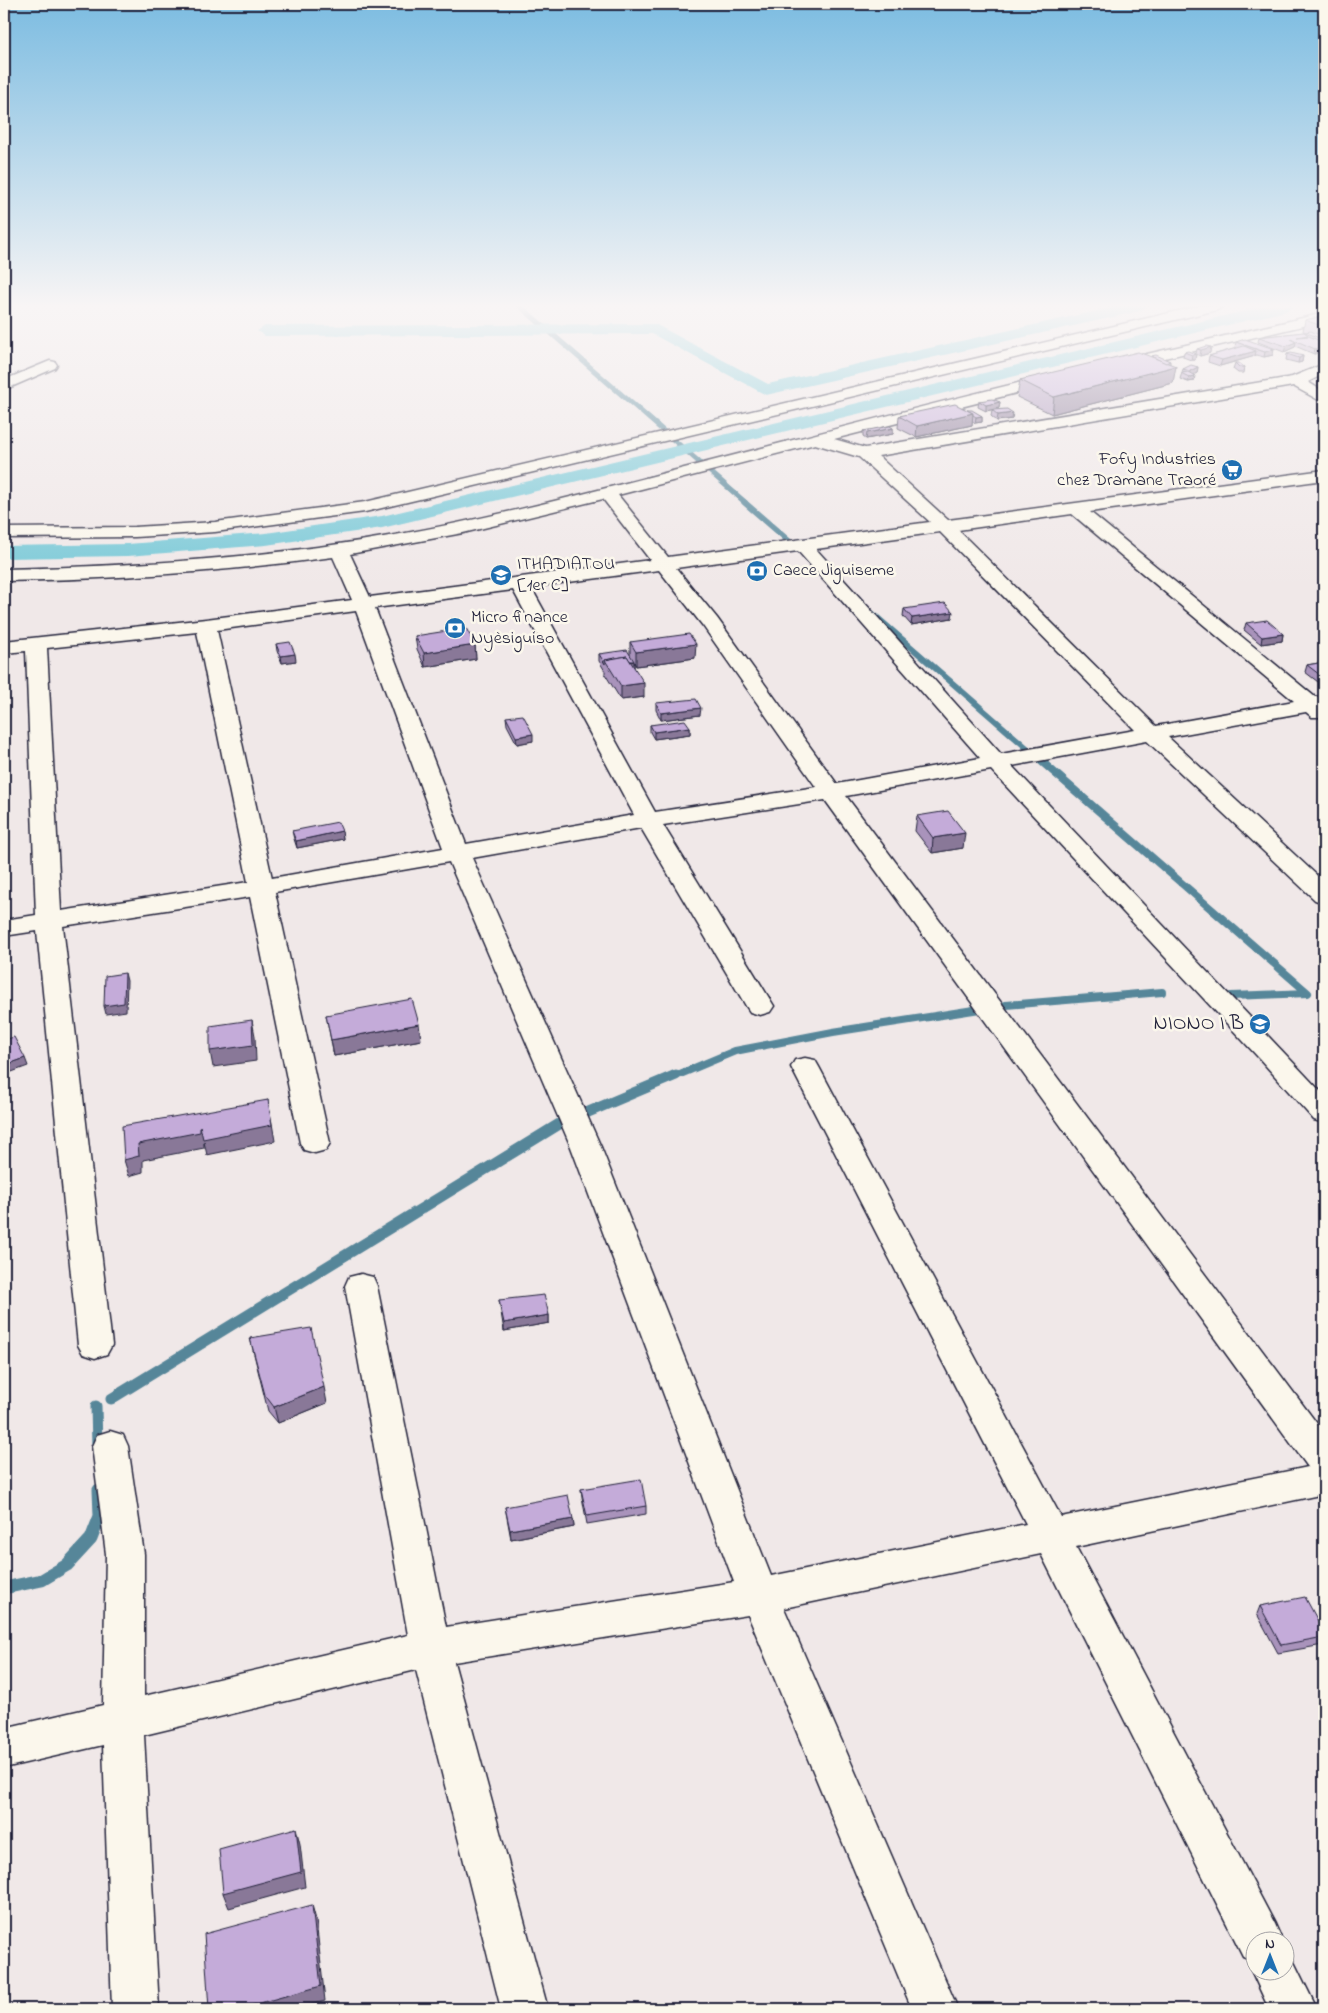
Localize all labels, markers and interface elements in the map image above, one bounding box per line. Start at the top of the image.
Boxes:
place label: Fofy Industries chez Dramane Traoré [1057,447,1217,494]
supermarket icon: Fofy Industries chez Dramane Traoré [1220,458,1244,482]
place label: ITHADIATOU [1er C] [517,552,615,599]
place label: Caece Jiguiseme [773,558,895,585]
bank icon: Caece Jiguiseme [745,559,769,583]
school or university icon: ITHADIATOU [1er C] [489,563,513,587]
place label: Micro finance Nyèsiguiso [471,605,569,653]
bank icon: Micro finance Nyèsiguiso [443,616,467,640]
place label: NIONO I B [1154,1009,1244,1039]
school or university icon: NIONO I B [1248,1012,1272,1036]
north arrow [1246,1930,1296,1980]
text: N [1265,1934,1275,1955]

